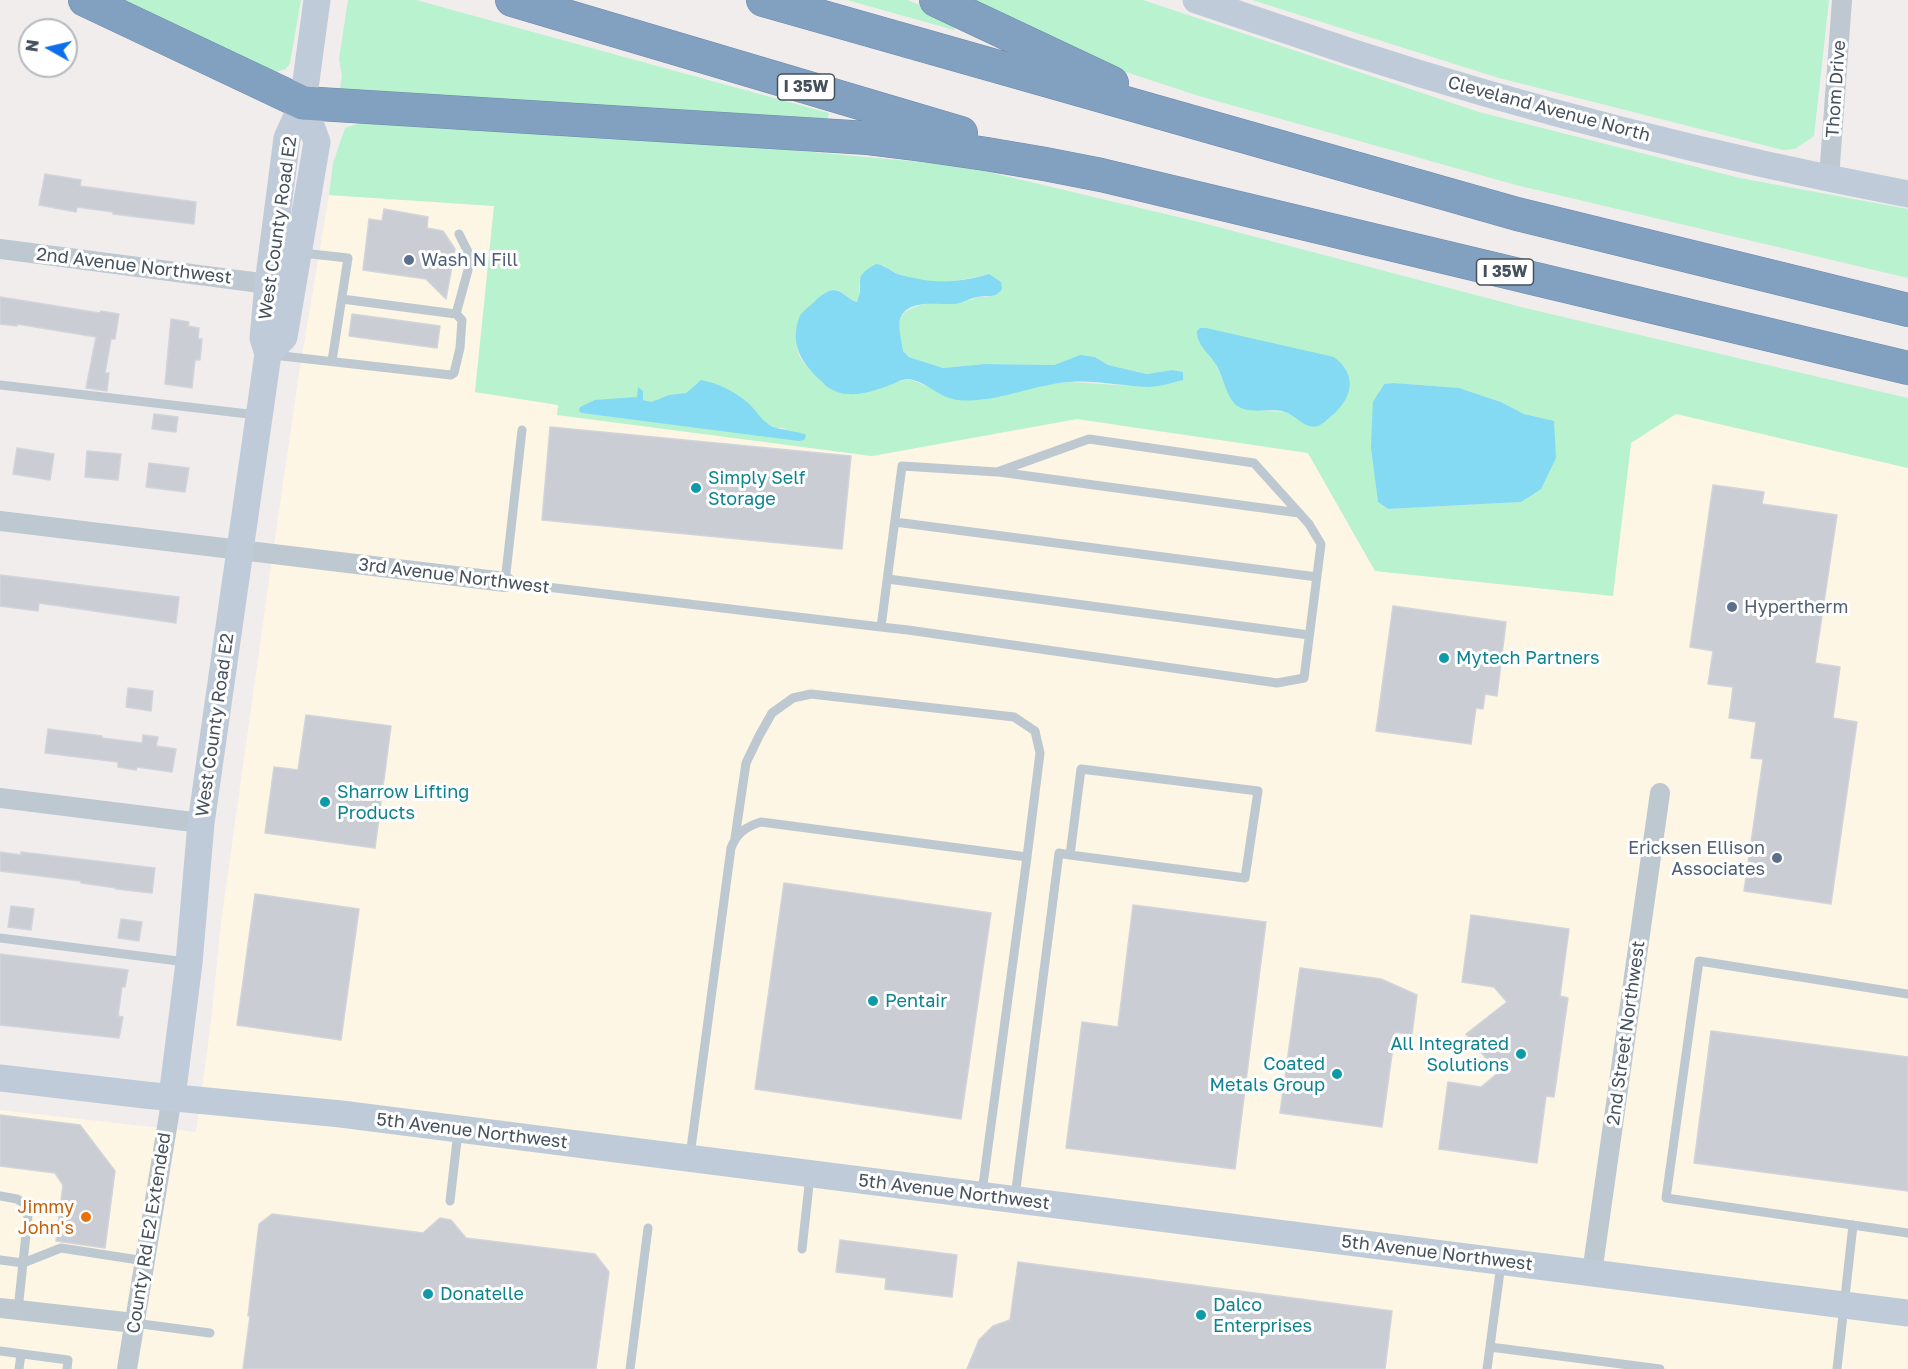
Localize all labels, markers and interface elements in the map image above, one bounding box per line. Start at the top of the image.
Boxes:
north arrow [18,18,78,78]
text: N [21,38,43,53]
street label: Thom Drive [1822,39,1850,139]
street label: Cleveland Avenue North [1445,72,1653,146]
road number: I 35W [778,74,834,100]
street label: West County Road E2 [254,135,302,321]
street label: 2nd Avenue Northwest [35,243,233,289]
place label: Wash N Fill [421,249,518,271]
marker: Wash N Fill [402,253,416,267]
road number: I 35W [1476,259,1534,285]
place label: Simply Self Storage [708,467,805,510]
marker: Simply Self Storage [689,481,703,495]
street label: 3rd Avenue Northwest [357,554,551,598]
place label: Hypertherm [1744,596,1848,618]
marker: Hypertherm [1725,600,1739,614]
street label: West County Road E2 [191,632,239,818]
place label: Mytech Partners [1456,647,1600,669]
marker: Mytech Partners [1437,651,1451,665]
place label: Sharrow Lifting Products [337,781,469,824]
marker: Sharrow Lifting Products [318,795,332,809]
place label: Ericksen Ellison Associates [1628,837,1765,880]
marker: Ericksen Ellison Associates [1770,851,1784,865]
street label: 2nd Street Northwest [1602,939,1650,1127]
place label: Pentair [885,990,947,1012]
marker: Pentair [866,994,880,1008]
place label: All Integrated Solutions [1390,1033,1509,1076]
marker: All Integrated Solutions [1514,1047,1528,1061]
place label: Coated Metals Group [1210,1053,1325,1096]
marker: Coated Metals Group [1330,1067,1344,1081]
street label: 5th Avenue Northwest [375,1109,569,1153]
street label: County Rd E2 Extended [122,1131,176,1335]
street label: 5th Avenue Northwest [857,1170,1051,1214]
place label: Jimmy John's [18,1196,74,1238]
marker: Jimmy John's [79,1210,93,1224]
street label: 5th Avenue Northwest [1340,1231,1534,1275]
place label: Donatelle [440,1283,524,1305]
marker: Donatelle [421,1287,435,1301]
place label: Dalco Enterprises [1213,1294,1312,1336]
marker: Dalco Enterprises [1194,1308,1208,1322]

